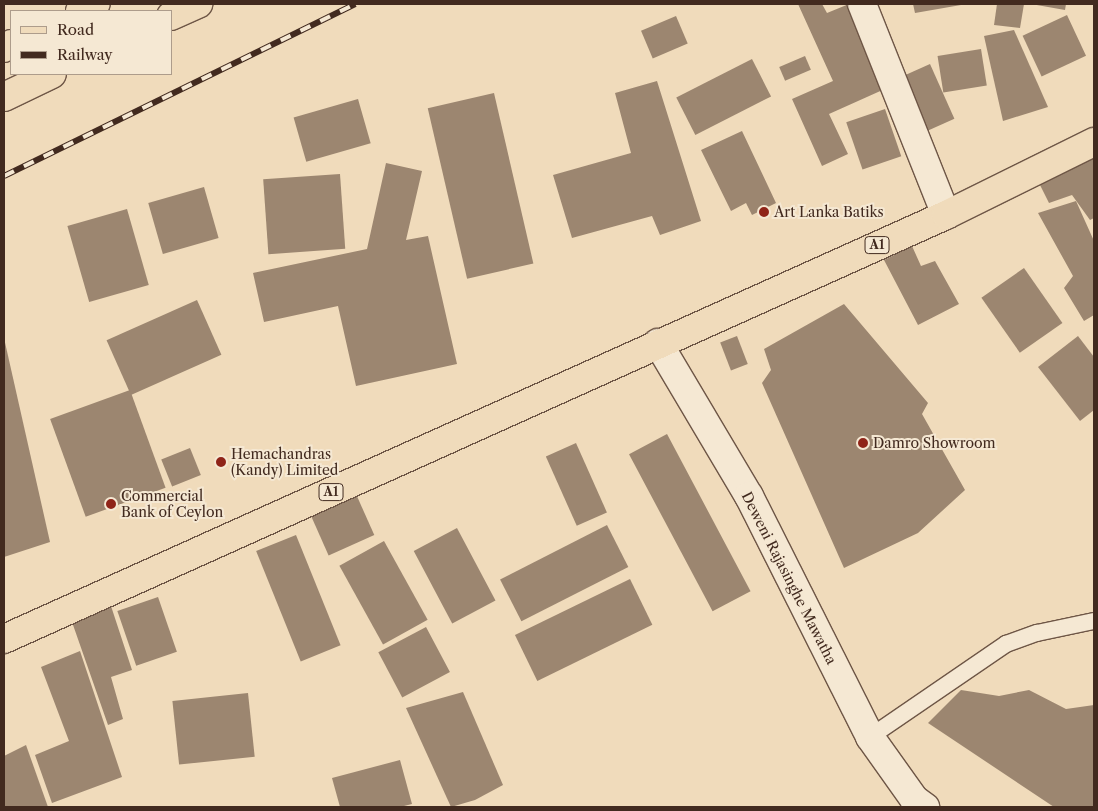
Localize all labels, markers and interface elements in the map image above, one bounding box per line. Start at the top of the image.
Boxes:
legend [10,10,172,75]
text: Road [57,20,94,39]
text: Railway [57,45,113,64]
place label: Art Lanka Batiks [774,204,884,220]
marker: Art Lanka Batiks [758,206,770,218]
road number: A1 [864,236,890,254]
place label: Damro Showroom [873,435,996,451]
marker: Damro Showroom [857,437,869,449]
place label: Hemachandras (Kandy) Limited [231,446,338,478]
marker: Hemachandras (Kandy) Limited [215,456,227,468]
road number: A1 [318,482,344,502]
place label: Commercial Bank of Ceylon [121,488,224,520]
street label: Deweni Rajasinghe Mawatha [738,489,840,667]
marker: Commercial Bank of Ceylon [105,498,117,510]

